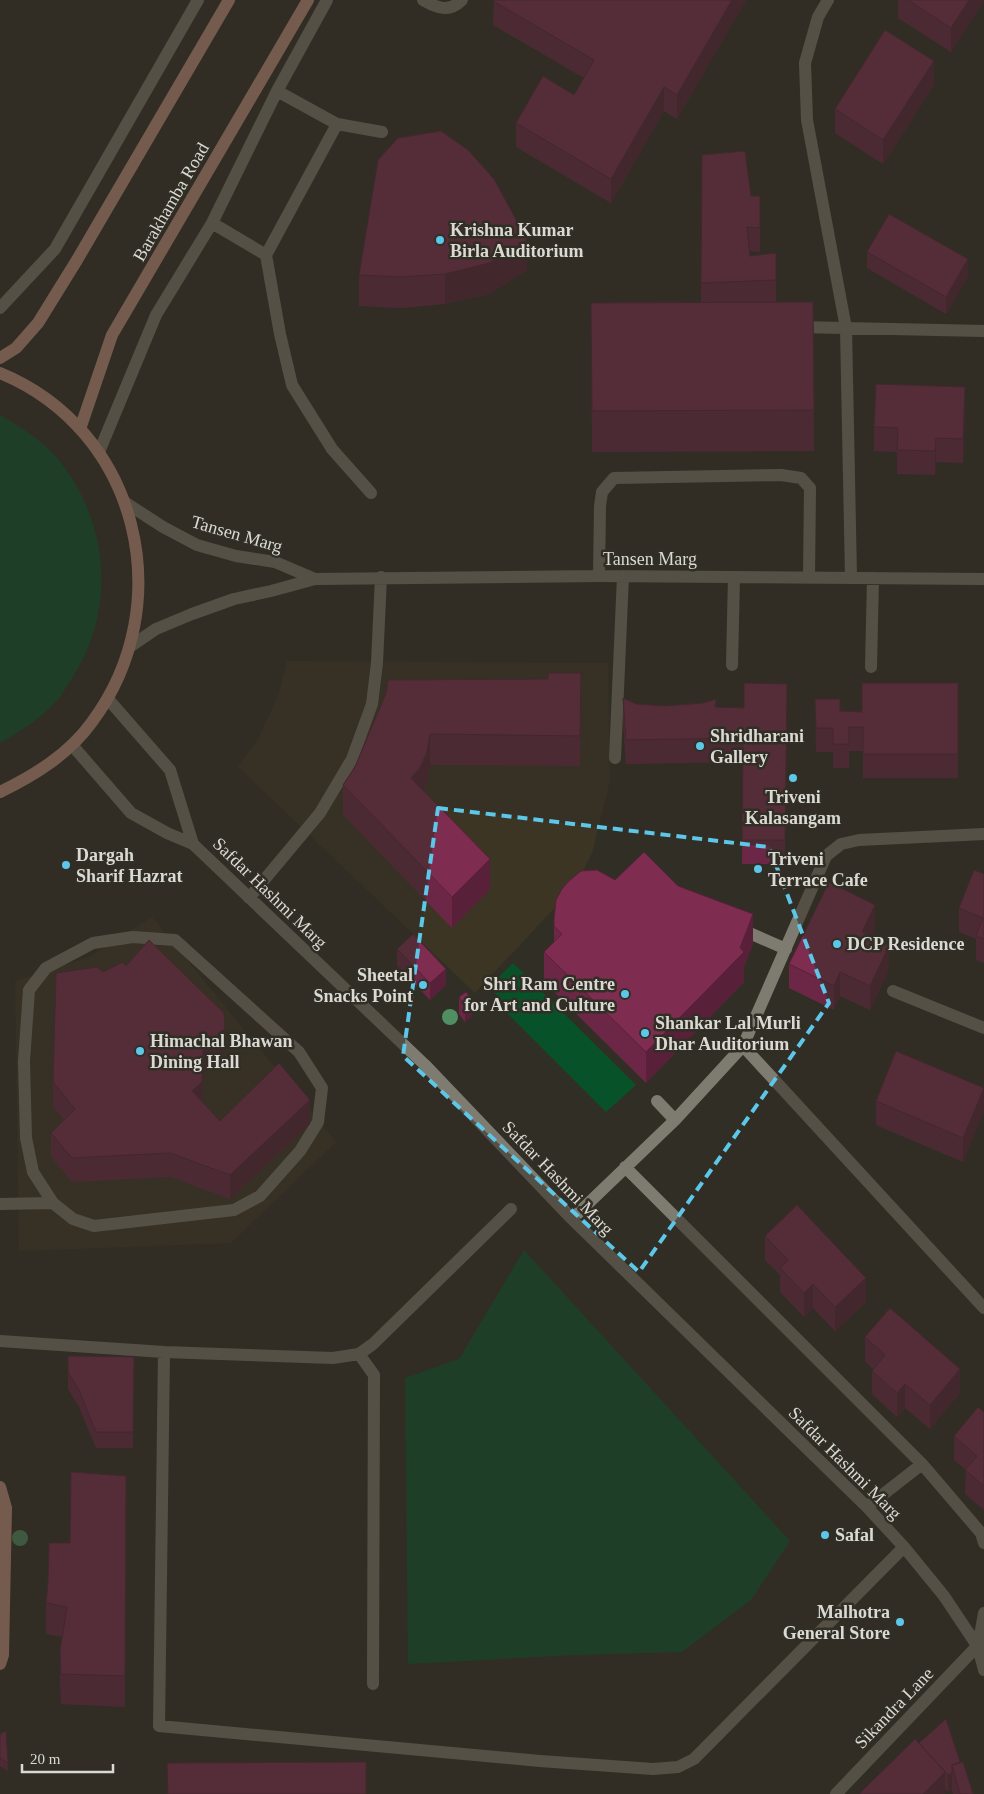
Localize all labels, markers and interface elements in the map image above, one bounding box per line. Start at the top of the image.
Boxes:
street label: Barakhamba Road [129,139,213,265]
place label: Krishna Kumar Birla Auditorium [450,220,584,261]
marker: Krishna Kumar Birla Auditorium [434,234,446,246]
street label: Tansen Marg [189,511,285,557]
street label: Tansen Marg [603,549,697,569]
place label: Shridharani Gallery [710,726,804,767]
marker: Shridharani Gallery [694,740,706,752]
marker: Triveni Kalasangam [787,772,799,784]
place label: Triveni Kalasangam [745,787,841,828]
street label: Safdar Hashmi Marg [209,833,331,953]
place label: Dargah Sharif Hazrat [76,845,182,886]
place label: Triveni Terrace Cafe [768,849,868,890]
marker: Dargah Sharif Hazrat [60,859,72,871]
marker: Triveni Terrace Cafe [752,863,764,875]
place label: DCP Residence [847,934,964,954]
marker: DCP Residence [831,938,843,950]
place label: Sheetal Snacks Point [313,965,413,1006]
place label: Shri Ram Centre for Art and Culture [464,974,615,1015]
marker: Sheetal Snacks Point [417,979,429,991]
marker: Shri Ram Centre for Art and Culture [619,988,631,1000]
place label: Shankar Lal Murli Dhar Auditorium [655,1013,801,1054]
marker: Shankar Lal Murli Dhar Auditorium [639,1027,651,1039]
place label: Himachal Bhawan Dining Hall [150,1031,293,1072]
marker: Himachal Bhawan Dining Hall [134,1045,146,1057]
street label: Safdar Hashmi Marg [498,1117,618,1239]
street label: Safdar Hashmi Marg [785,1403,905,1523]
place label: Safal [835,1525,874,1545]
marker: Safal [819,1529,831,1541]
place label: Malhotra General Store [783,1602,890,1643]
marker: Malhotra General Store [894,1616,906,1628]
street label: Sikandra Lane [851,1663,937,1753]
scale bar [22,1742,114,1774]
text: 20 m [30,1751,61,1767]

